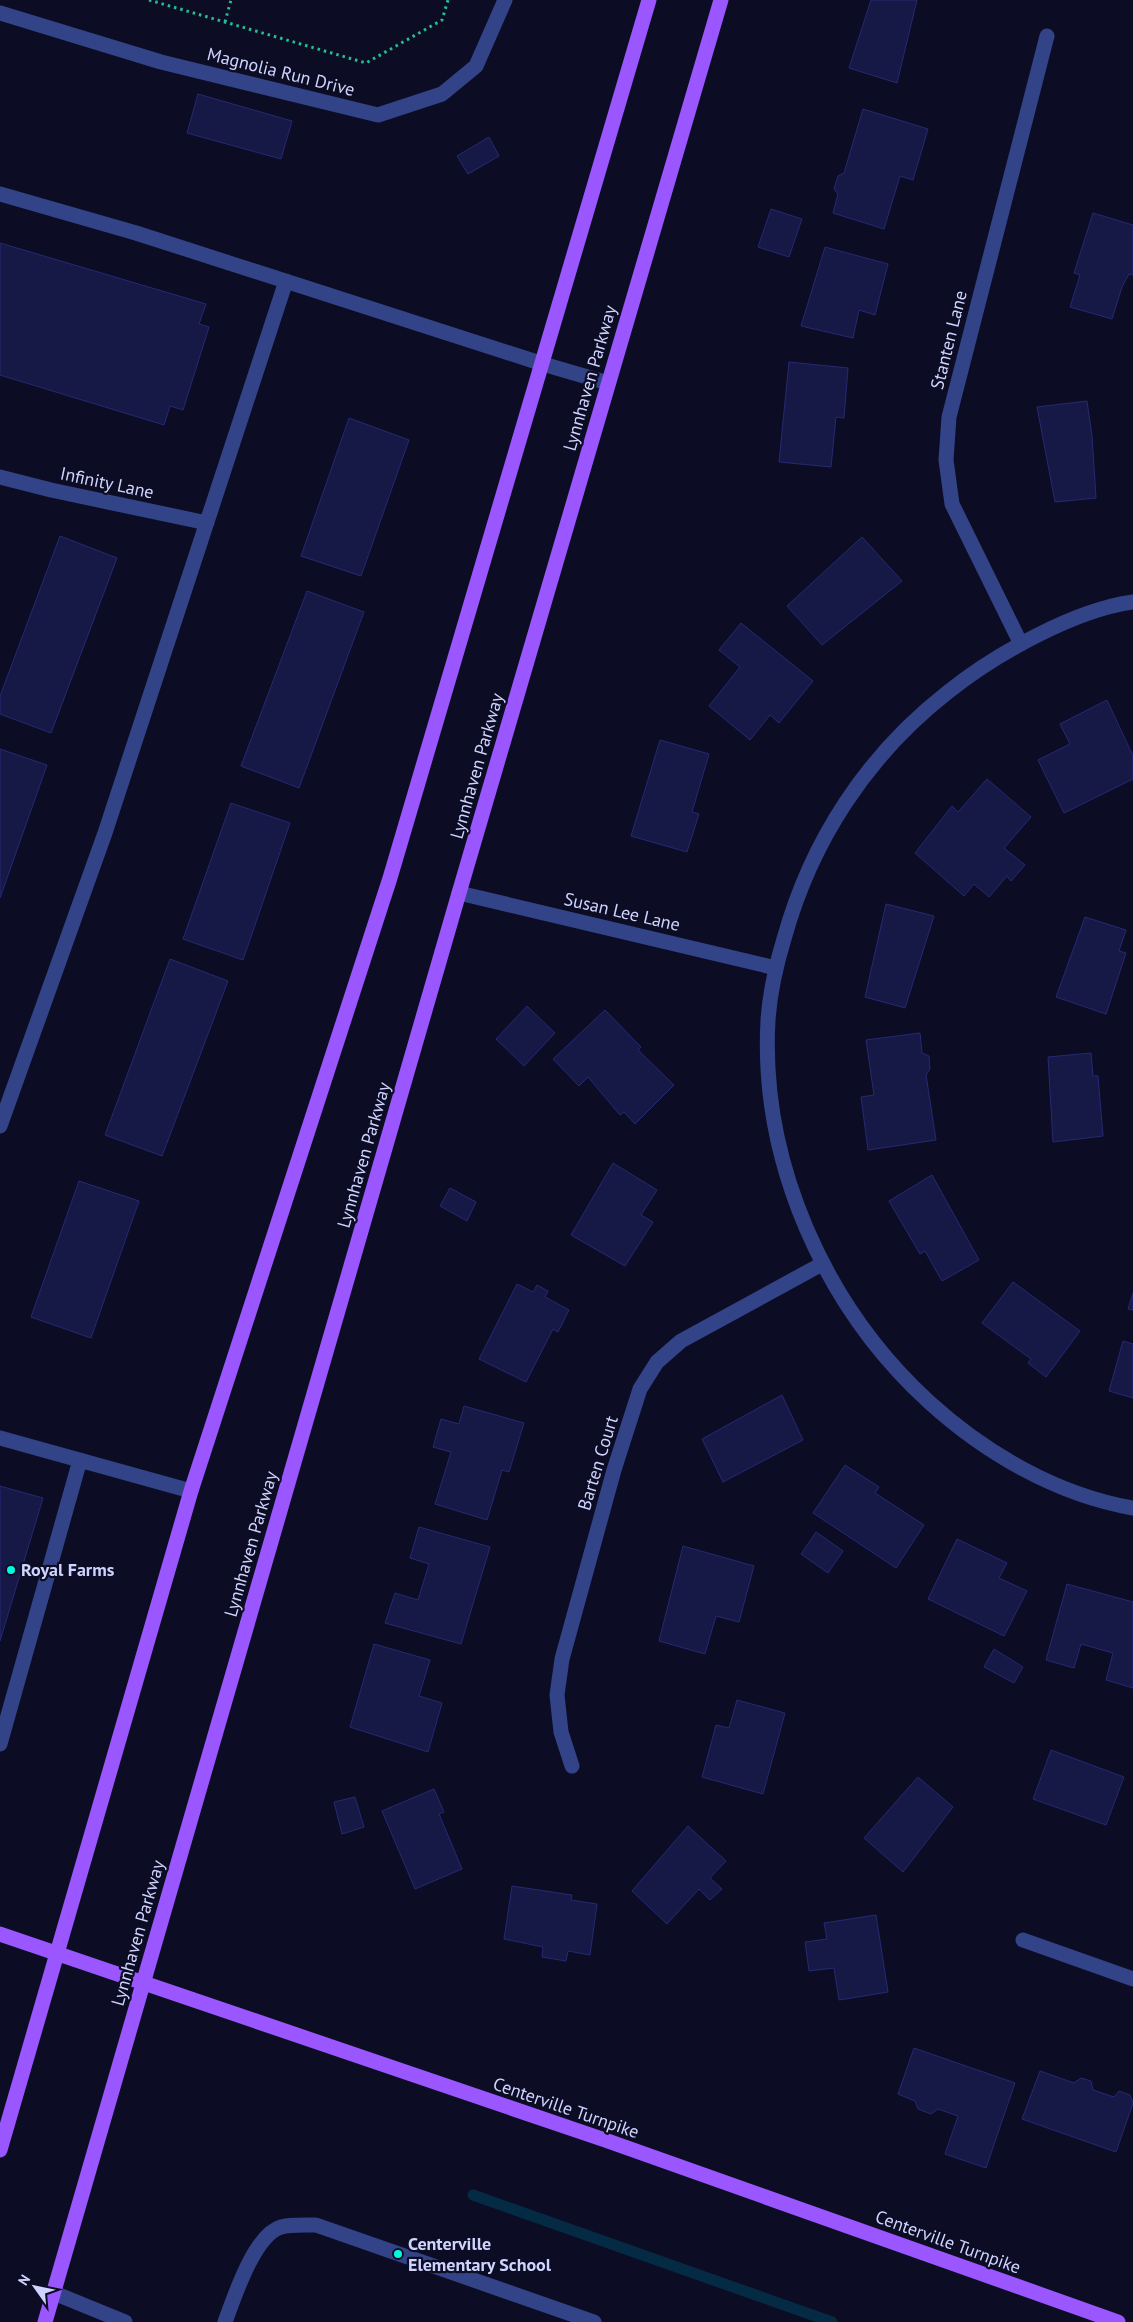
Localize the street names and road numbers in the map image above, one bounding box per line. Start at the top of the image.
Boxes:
street label: Magnolia Run Drive [205,42,357,101]
street label: Stanten Lane [925,288,972,392]
street label: Lynnhaven Parkway [558,302,621,453]
street label: Infinity Lane [58,461,156,504]
street label: Lynnhaven Parkway [445,690,508,841]
street label: Susan Lee Lane [562,887,682,936]
street label: Lynnhaven Parkway [332,1079,395,1230]
street label: Barten Court [572,1413,623,1513]
street label: Lynnhaven Parkway [219,1468,282,1619]
street label: Lynnhaven Parkway [106,1857,169,2008]
street label: Centerville Turnpike [490,2072,642,2143]
street label: Centerville Turnpike [872,2205,1024,2279]

